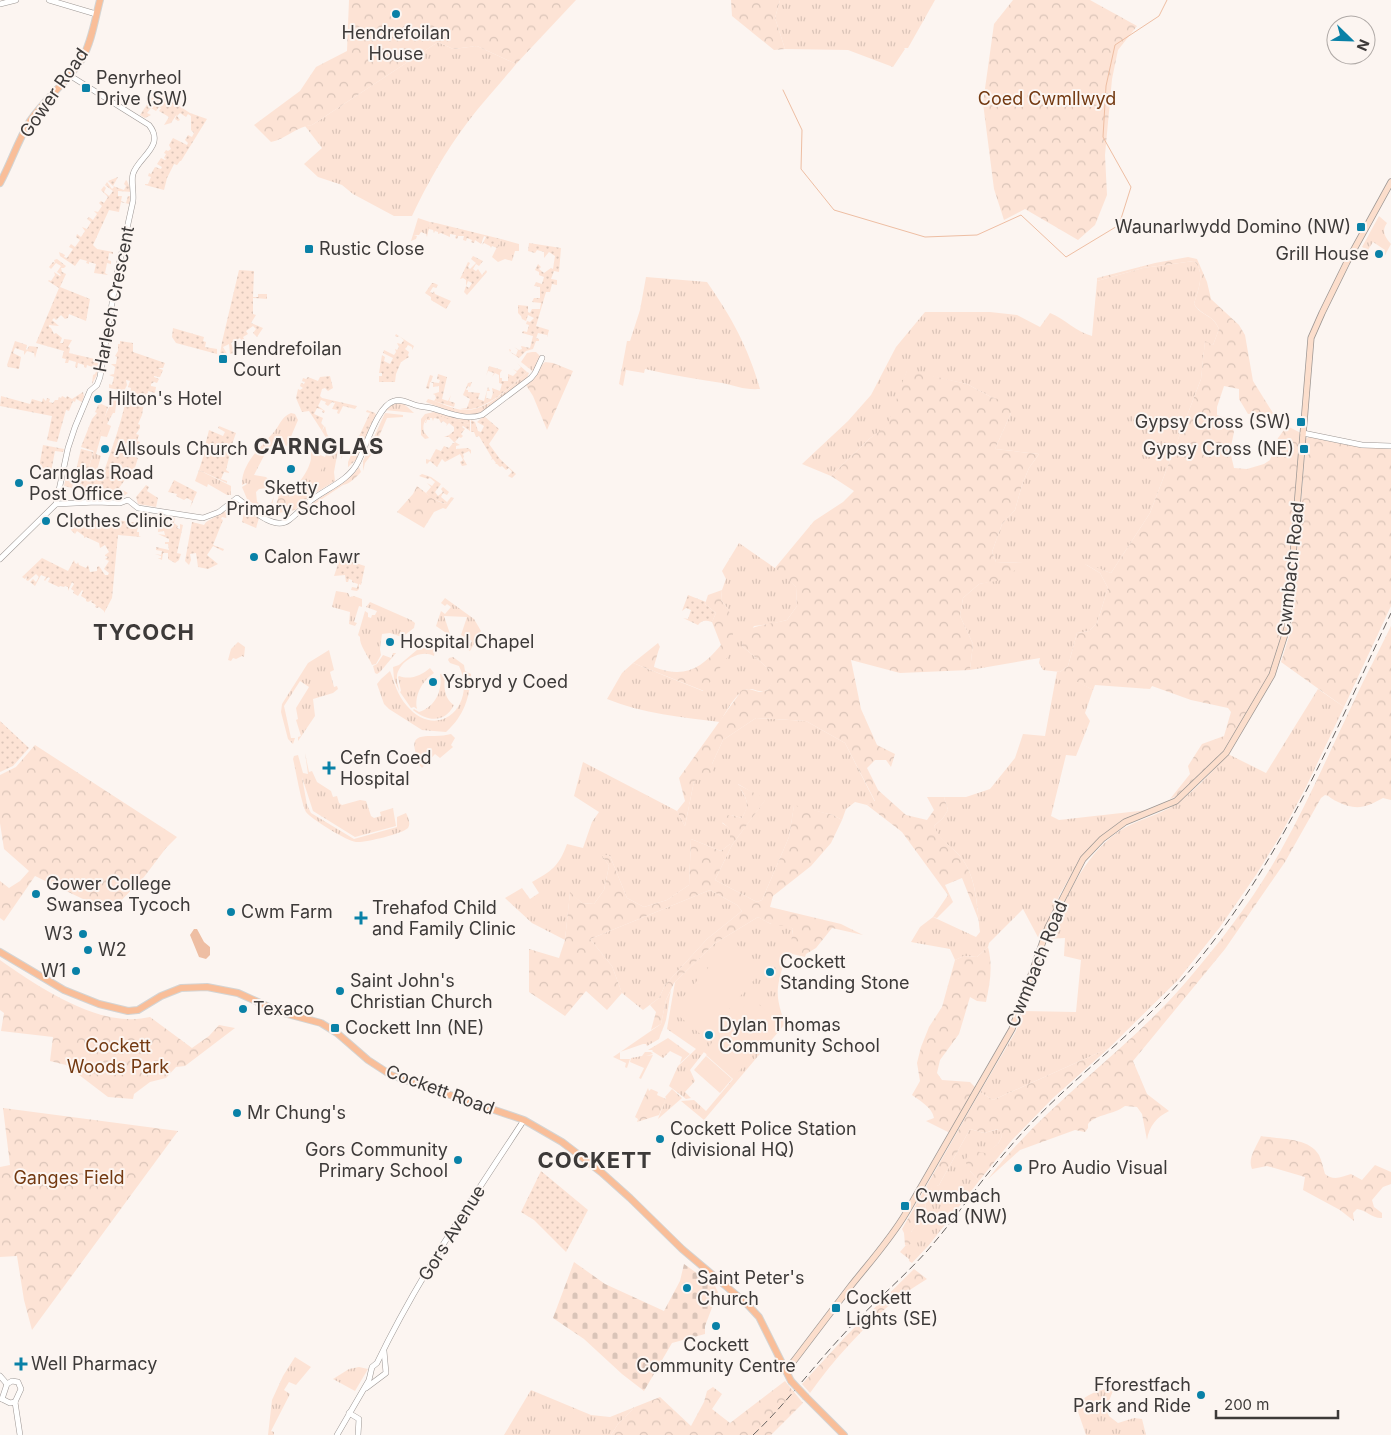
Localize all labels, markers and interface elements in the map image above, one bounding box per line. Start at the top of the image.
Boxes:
marker: Hendrefoilan House [390,8,402,20]
north arrow [1326,15,1376,65]
place label: Hendrefoilan House [342,22,450,64]
text: N [1354,37,1373,54]
street label: Gower Road [15,44,92,141]
place label: Penyrheol Drive (SW) [96,67,188,109]
marker: Penyrheol Drive (SW) [80,82,92,94]
park label: Coed Cwmllwyd [978,88,1116,109]
place label: Waunarlwydd Domino (NW) [1115,216,1351,237]
marker: Waunarlwydd Domino (NW) [1355,221,1367,233]
street label: Harlech Crescent [89,224,138,374]
place label: Rustic Close [319,238,425,259]
marker: Rustic Close [303,243,315,255]
place label: Grill House [1276,243,1369,264]
marker: Grill House [1373,248,1385,260]
place label: Hendrefoilan Court [233,338,342,380]
marker: Hendrefoilan Court [217,353,229,365]
place label: Hilton's Hotel [108,388,222,409]
marker: Hilton's Hotel [92,393,104,405]
place label: Gypsy Cross (SW) [1135,411,1291,432]
marker: Gypsy Cross (SW) [1295,416,1307,428]
district label: CARNGLAS [254,433,384,459]
place label: Allsouls Church [115,438,248,459]
place label: Gypsy Cross (NE) [1143,438,1294,459]
marker: Allsouls Church [99,443,111,455]
marker: Gypsy Cross (NE) [1298,443,1310,455]
place label: Carnglas Road Post Office [29,462,153,504]
marker: Sketty Primary School [285,463,297,475]
marker: Carnglas Road Post Office [13,477,25,489]
place label: Sketty Primary School [226,477,356,519]
street label: Cwmbach Road [1273,501,1308,637]
place label: Clothes Clinic [56,510,173,531]
marker: Clothes Clinic [40,515,52,527]
place label: Calon Fawr [264,546,360,567]
marker: Calon Fawr [248,551,260,563]
district label: TYCOCH [93,619,195,645]
place label: Hospital Chapel [400,631,534,652]
marker: Hospital Chapel [384,636,396,648]
place label: Ysbryd y Coed [443,671,568,692]
marker: Ysbryd y Coed [427,676,439,688]
place label: Cefn Coed Hospital [340,747,431,789]
marker: Cefn Coed Hospital [322,761,336,775]
place label: Gower College Swansea Tycoch [46,873,191,915]
marker: Gower College Swansea Tycoch [30,888,42,900]
place label: Trehafod Child and Family Clinic [372,897,516,939]
street label: Cwmbach Road [1002,898,1071,1030]
place label: Cwm Farm [241,901,333,922]
marker: Cwm Farm [225,906,237,918]
marker: Trehafod Child and Family Clinic [354,911,368,925]
place label: W3 [44,923,73,944]
marker: W3 [77,928,89,940]
place label: W2 [98,939,127,960]
marker: W2 [82,944,94,956]
place label: Cockett Standing Stone [780,951,910,993]
place label: W1 [41,960,66,981]
marker: W1 [70,965,82,977]
marker: Cockett Standing Stone [764,966,776,978]
place label: Saint John's Christian Church [350,970,493,1012]
marker: Saint John's Christian Church [334,985,346,997]
place label: Texaco [253,998,314,1019]
marker: Texaco [237,1003,249,1015]
place label: Dylan Thomas Community School [719,1014,880,1056]
place label: Cockett Inn (NE) [345,1017,484,1038]
marker: Cockett Inn (NE) [329,1022,341,1034]
marker: Dylan Thomas Community School [703,1029,715,1041]
park label: Cockett Woods Park [67,1035,169,1077]
street label: Cockett Road [383,1060,497,1119]
place label: Mr Chung's [247,1102,346,1123]
marker: Mr Chung's [231,1107,243,1119]
place label: Cockett Police Station (divisional HQ) [670,1118,857,1160]
marker: Cockett Police Station (divisional HQ) [654,1133,666,1145]
place label: Gors Community Primary School [305,1139,448,1181]
district label: COCKETT [537,1147,653,1173]
marker: Gors Community Primary School [452,1154,464,1166]
place label: Pro Audio Visual [1028,1157,1168,1178]
marker: Pro Audio Visual [1012,1162,1024,1174]
park label: Ganges Field [13,1167,125,1188]
street label: Gors Avenue [414,1181,489,1284]
place label: Cwmbach Road (NW) [915,1185,1008,1227]
marker: Cwmbach Road (NW) [899,1200,911,1212]
place label: Saint Peter's Church [697,1267,804,1309]
marker: Saint Peter's Church [681,1282,693,1294]
place label: Cockett Lights (SE) [846,1287,938,1329]
marker: Cockett Lights (SE) [830,1302,842,1314]
marker: Cockett Community Centre [710,1320,722,1332]
place label: Cockett Community Centre [636,1334,796,1376]
place label: Well Pharmacy [31,1353,157,1374]
marker: Well Pharmacy [15,1358,27,1370]
place label: Fforestfach Park and Ride [1073,1374,1191,1416]
scale bar [1216,1388,1338,1420]
marker: Fforestfach Park and Ride [1195,1389,1207,1401]
text: 200 m [1224,1395,1269,1414]

